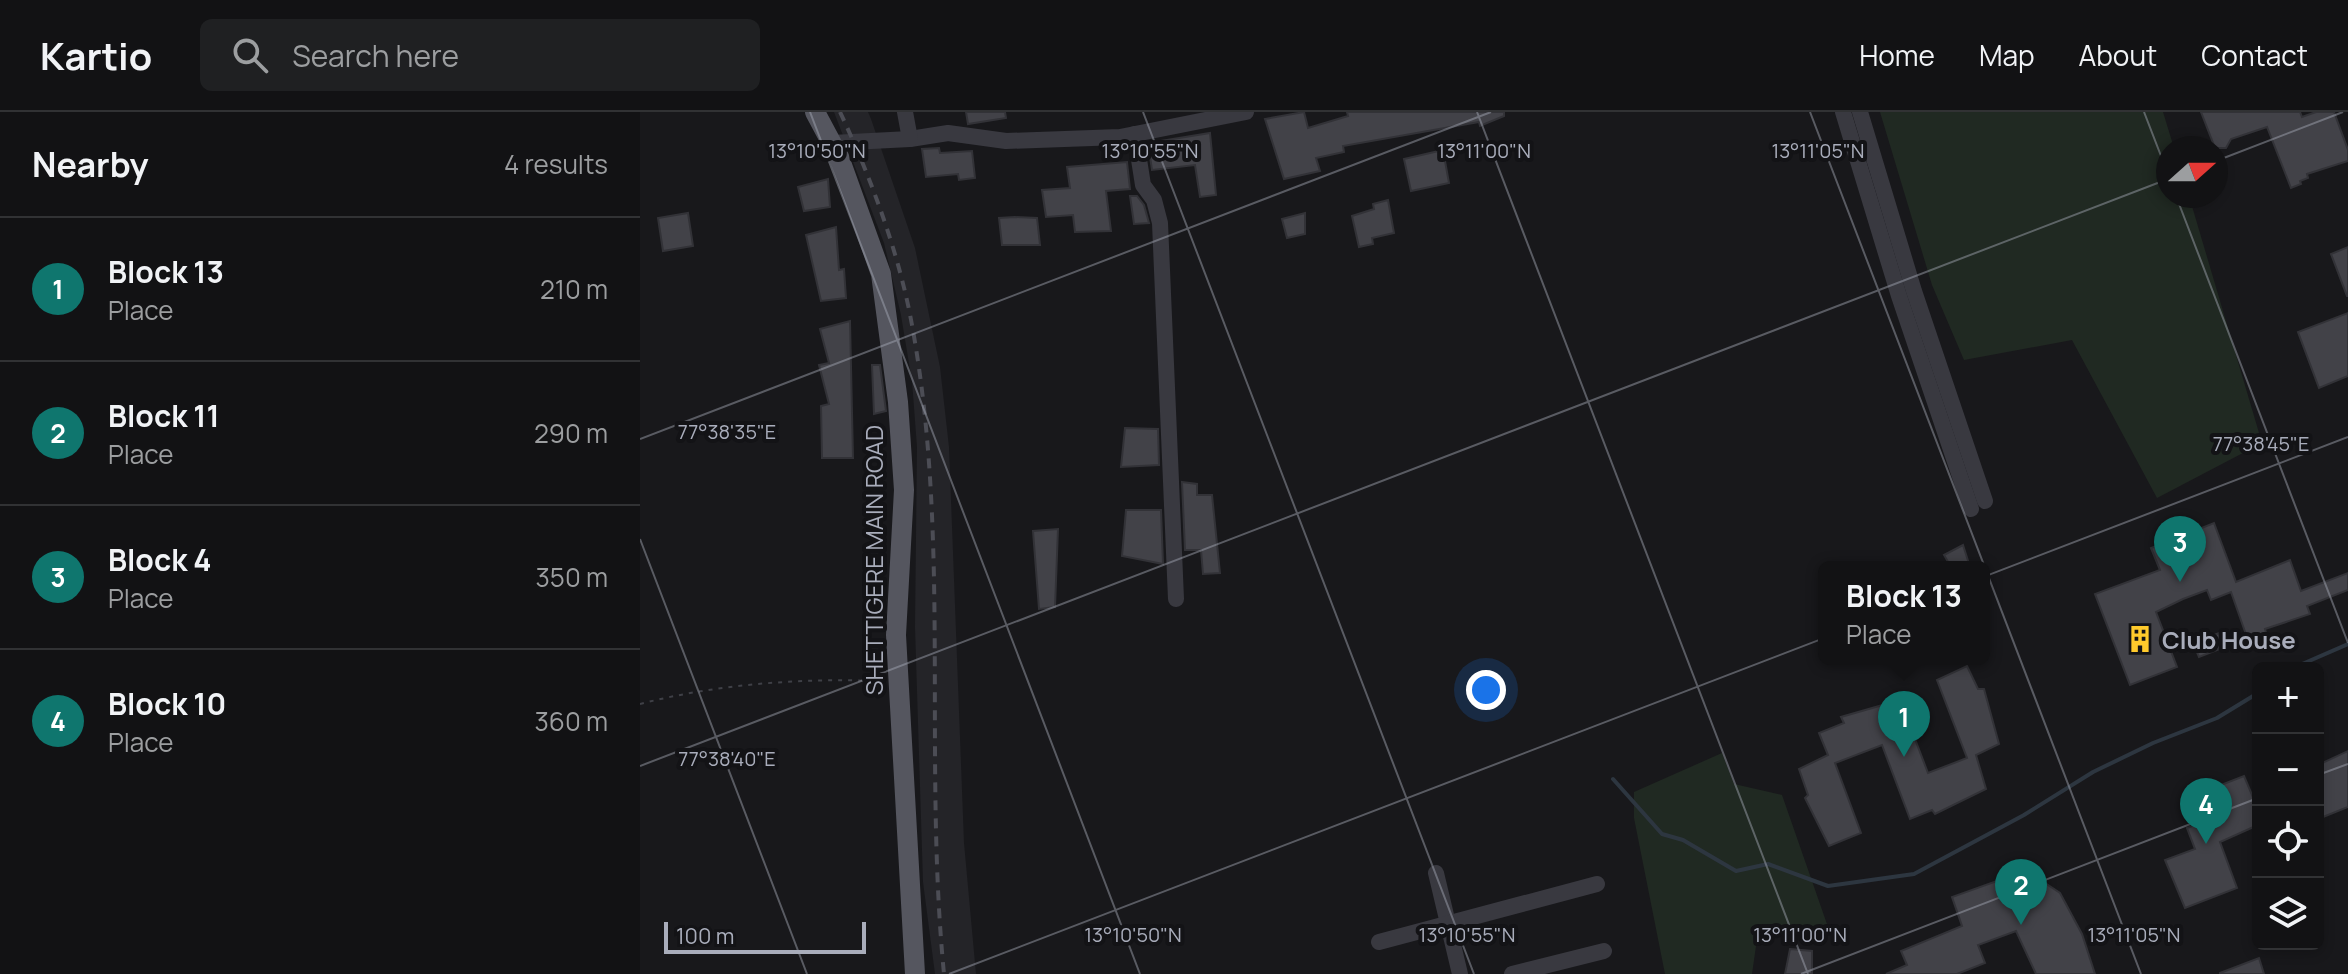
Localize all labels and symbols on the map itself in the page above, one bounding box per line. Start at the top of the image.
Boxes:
north arrow [2156,136,2228,208]
text: 13°10'50"N [768,137,866,164]
text: 13°10'55"N [1102,137,1198,164]
text: 13°11'00"N [1437,137,1531,164]
text: 13°11'05"N [1771,137,1865,164]
text: 77°38'35"E [678,418,776,445]
street label: SHETTIGERE MAIN ROAD [857,425,890,695]
text: 77°38'45"E [2213,430,2309,457]
pin: 3 [2154,516,2206,582]
place label: Club House [2162,623,2296,656]
building icon: Club House [2125,624,2155,654]
your location [1466,670,1506,710]
pin: 1 [1878,691,1930,757]
text: 77°38'40"E [678,745,776,772]
pin: 4 [2180,778,2232,844]
pin: 2 [1995,859,2047,925]
scale bar [664,918,866,954]
text: 13°10'50"N [1084,921,1182,948]
text: 13°10'55"N [1419,921,1515,948]
text: 13°11'00"N [1753,921,1847,948]
text: 13°11'05"N [2087,921,2181,948]

